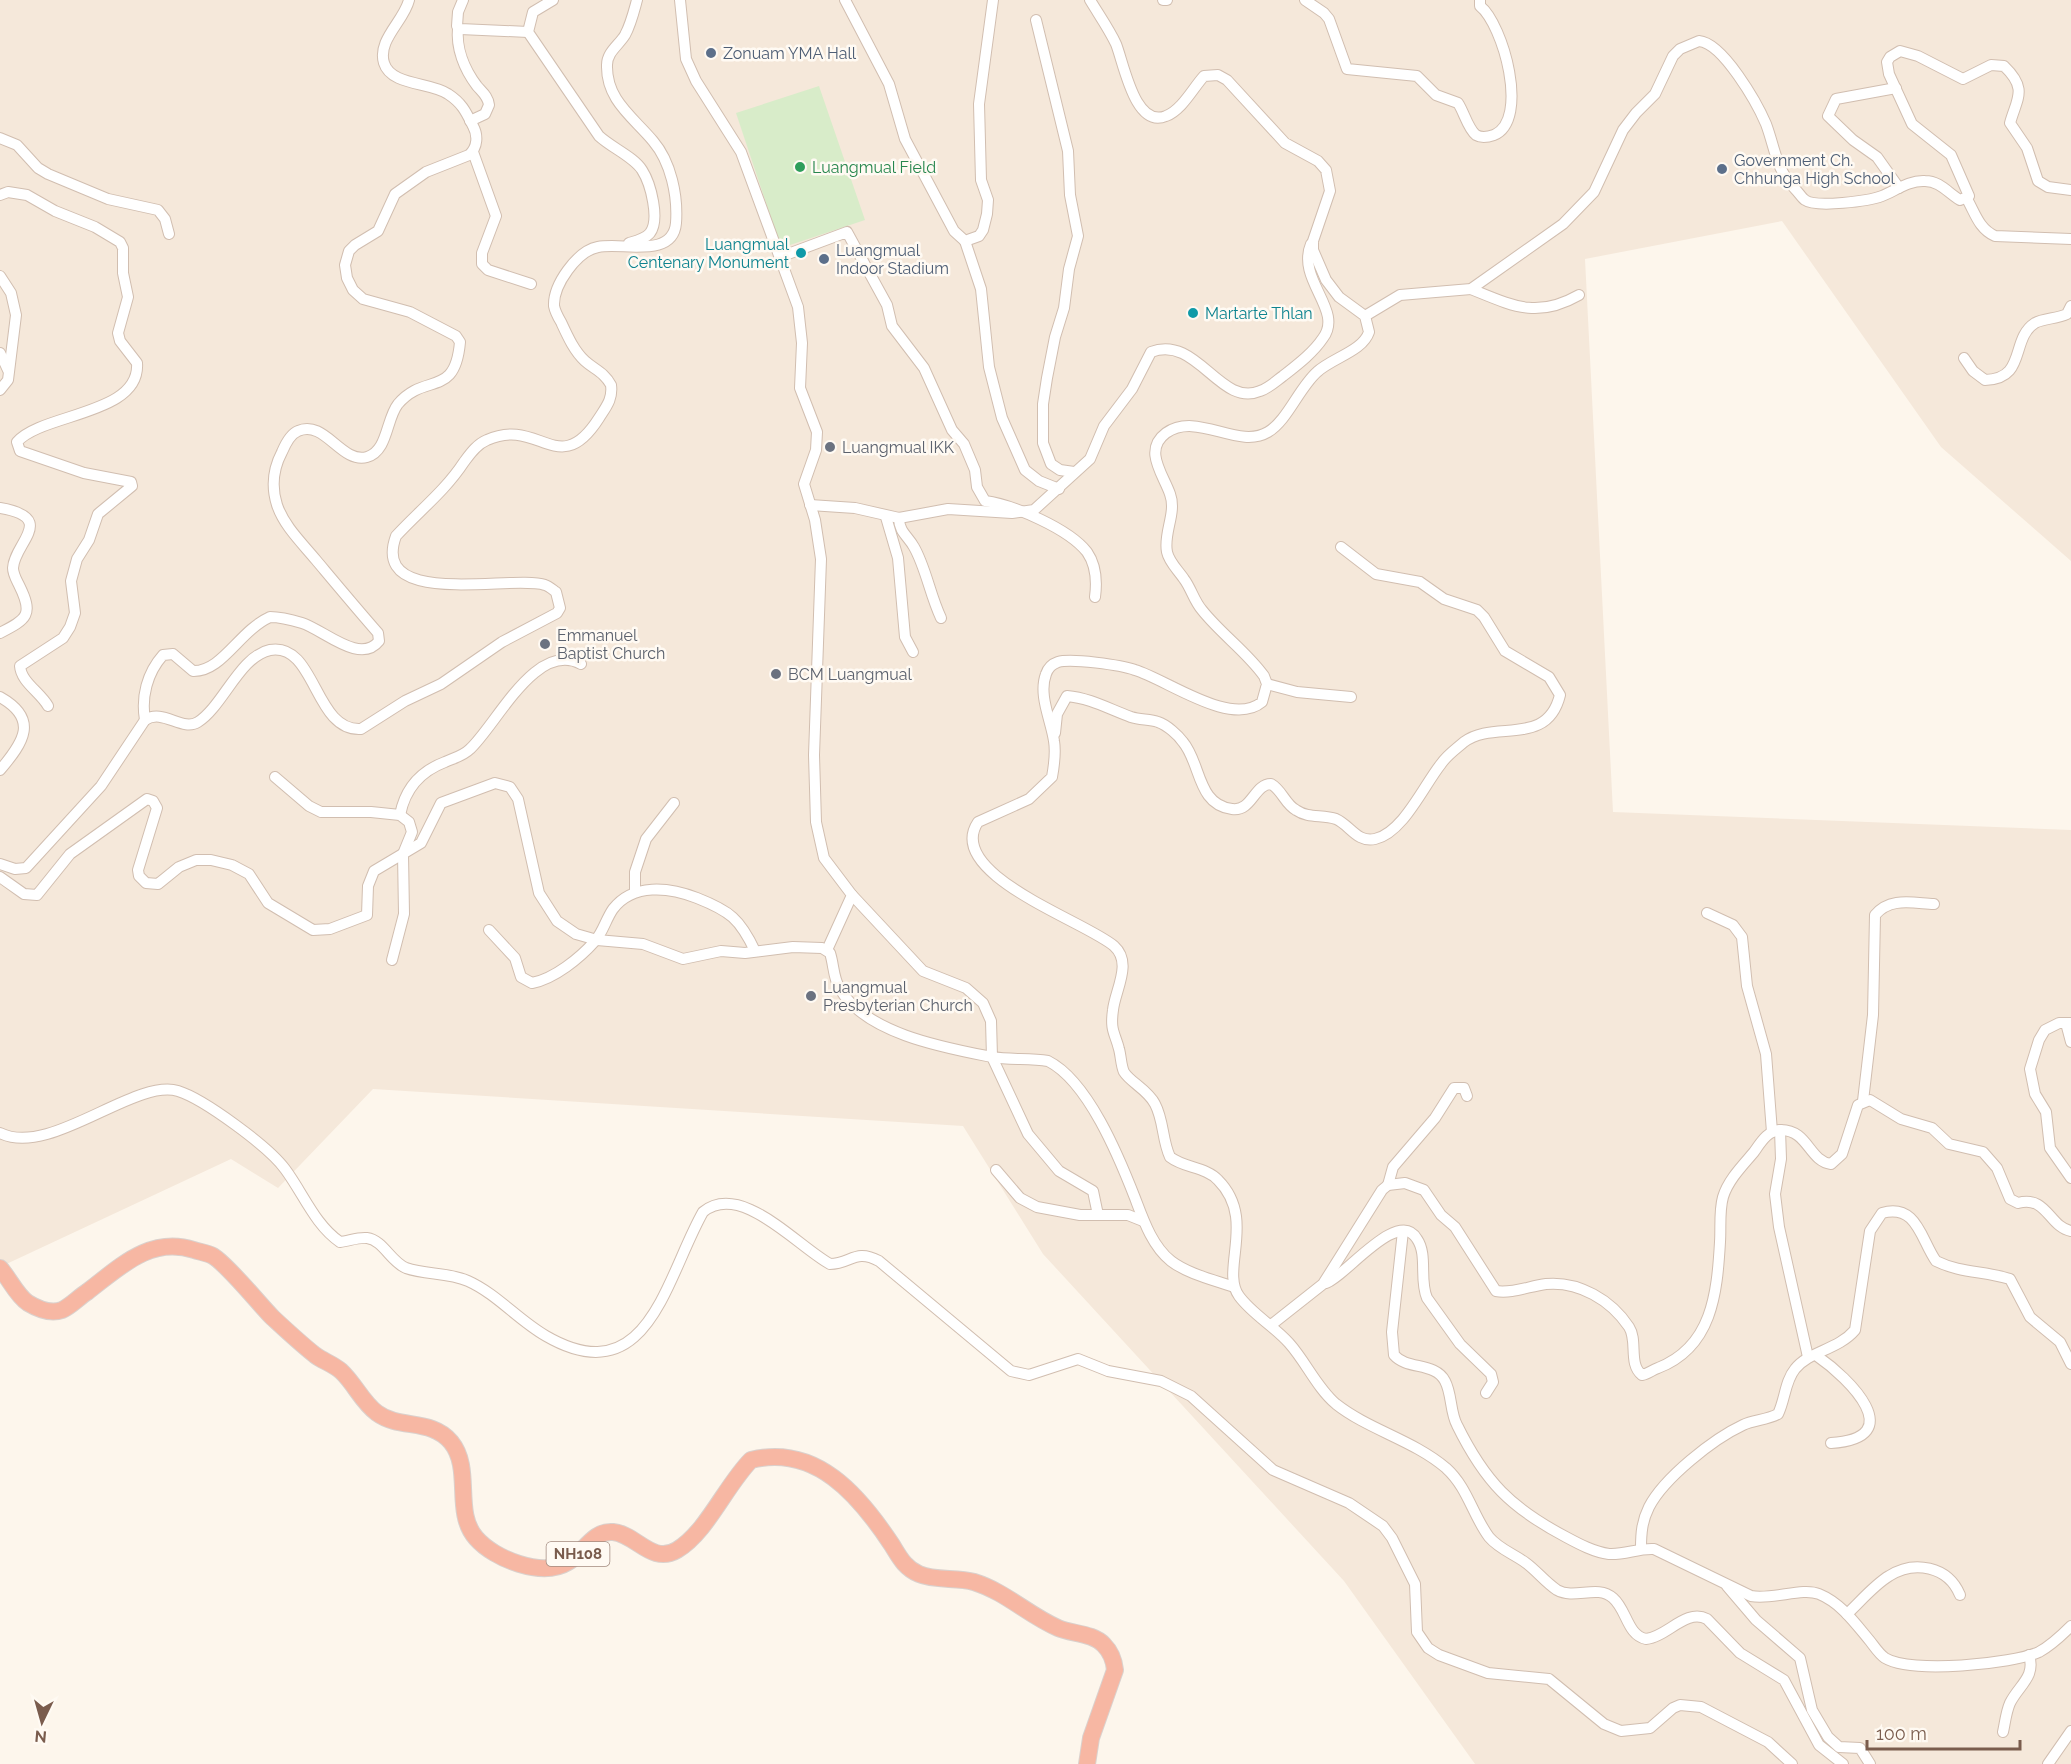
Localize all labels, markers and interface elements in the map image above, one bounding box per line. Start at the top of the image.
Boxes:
place label: Zonuam YMA Hall [723,44,857,63]
marker: Zonuam YMA Hall [704,46,718,60]
place label: Government Ch. Chhunga High School [1734,151,1896,188]
place label: Luangmual Field [812,158,936,177]
marker: Luangmual Field [793,160,807,174]
marker: Government Ch. Chhunga High School [1715,162,1729,176]
place label: Luangmual Centenary Monument [628,235,790,272]
place label: Luangmual Indoor Stadium [836,241,949,278]
marker: Luangmual Centenary Monument [794,246,808,260]
marker: Luangmual Indoor Stadium [817,252,831,266]
place label: Martarte Thlan [1205,304,1313,323]
marker: Martarte Thlan [1186,306,1200,320]
place label: Luangmual IKK [842,438,955,457]
marker: Luangmual IKK [823,440,837,454]
place label: Emmanuel Baptist Church [557,626,665,663]
marker: Emmanuel Baptist Church [538,637,552,651]
place label: BCM Luangmual [788,665,912,684]
marker: BCM Luangmual [769,667,783,681]
place label: Luangmual Presbyterian Church [823,978,973,1015]
marker: Luangmual Presbyterian Church [804,989,818,1003]
road number: NH108 [546,1542,610,1566]
north arrow [12,1692,72,1752]
scale bar [1867,1713,2020,1751]
text: 100 m [1876,1723,1927,1744]
text: N [34,1726,48,1746]

